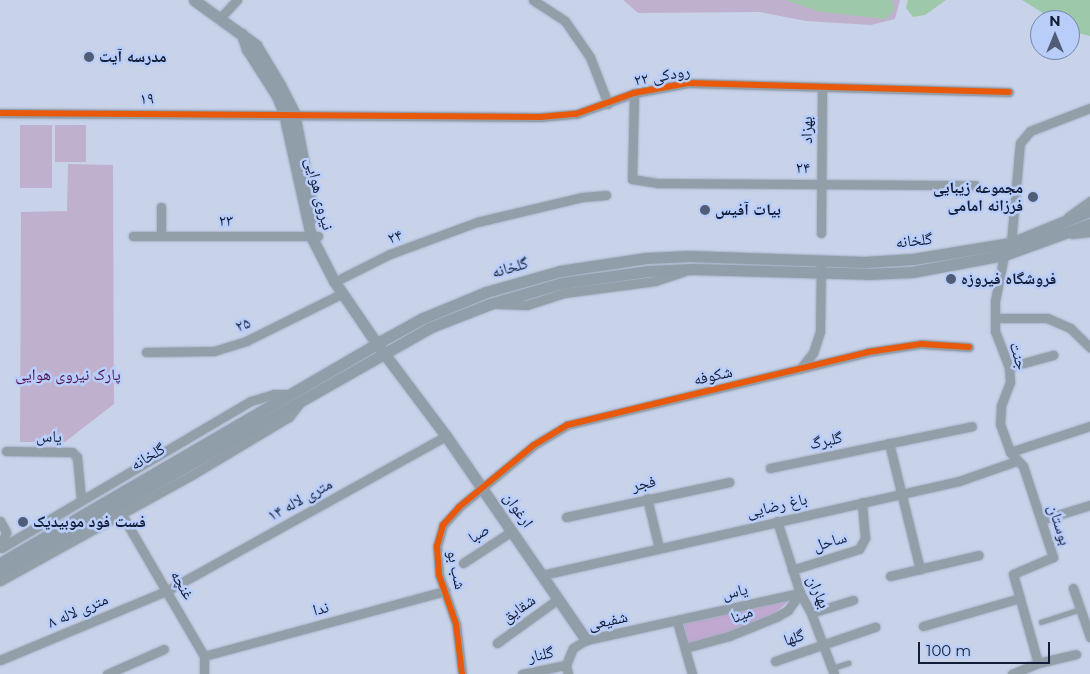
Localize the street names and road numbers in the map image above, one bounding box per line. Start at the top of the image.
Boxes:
street label: رودکی ۲۲ [633,62,691,90]
street label: ۱۹ [140,89,154,109]
street label: بهزاد [797,116,817,144]
street label: نیروی هوایی [301,156,337,232]
street label: ۲۴ [796,158,810,178]
street label: ۲۳ [219,211,233,231]
street label: ۲۴ [385,226,405,248]
street label: گلخانه [895,230,933,252]
street label: گلخانه [490,254,530,282]
street label: ۲۵ [233,313,253,337]
street label: جنت [1005,340,1031,372]
street label: شکوفه [692,362,734,390]
street label: یاس [36,427,62,447]
street label: گلبرگ [808,428,844,454]
street label: گلخانه [127,439,169,475]
street label: فجر [630,472,658,496]
street label: ۱۴ متری لاله [264,474,336,526]
street label: ارغوان [499,489,537,531]
street label: باغ رضایی [745,490,809,522]
street label: بوستان [1043,502,1075,548]
street label: صبا [465,520,493,548]
street label: ساحل [811,528,849,556]
street label: شب بو [442,549,470,591]
street label: غنچه [166,567,198,603]
street label: بهاران [802,573,834,611]
street label: یاس [720,580,750,604]
street label: ۸ متری لاله [45,590,111,632]
street label: شقایق [499,591,539,627]
street label: ندا [311,598,331,620]
street label: مینا [728,602,756,628]
street label: شفیعی [586,607,630,635]
street label: گلها [781,626,807,650]
street label: گلنار [527,643,555,667]

